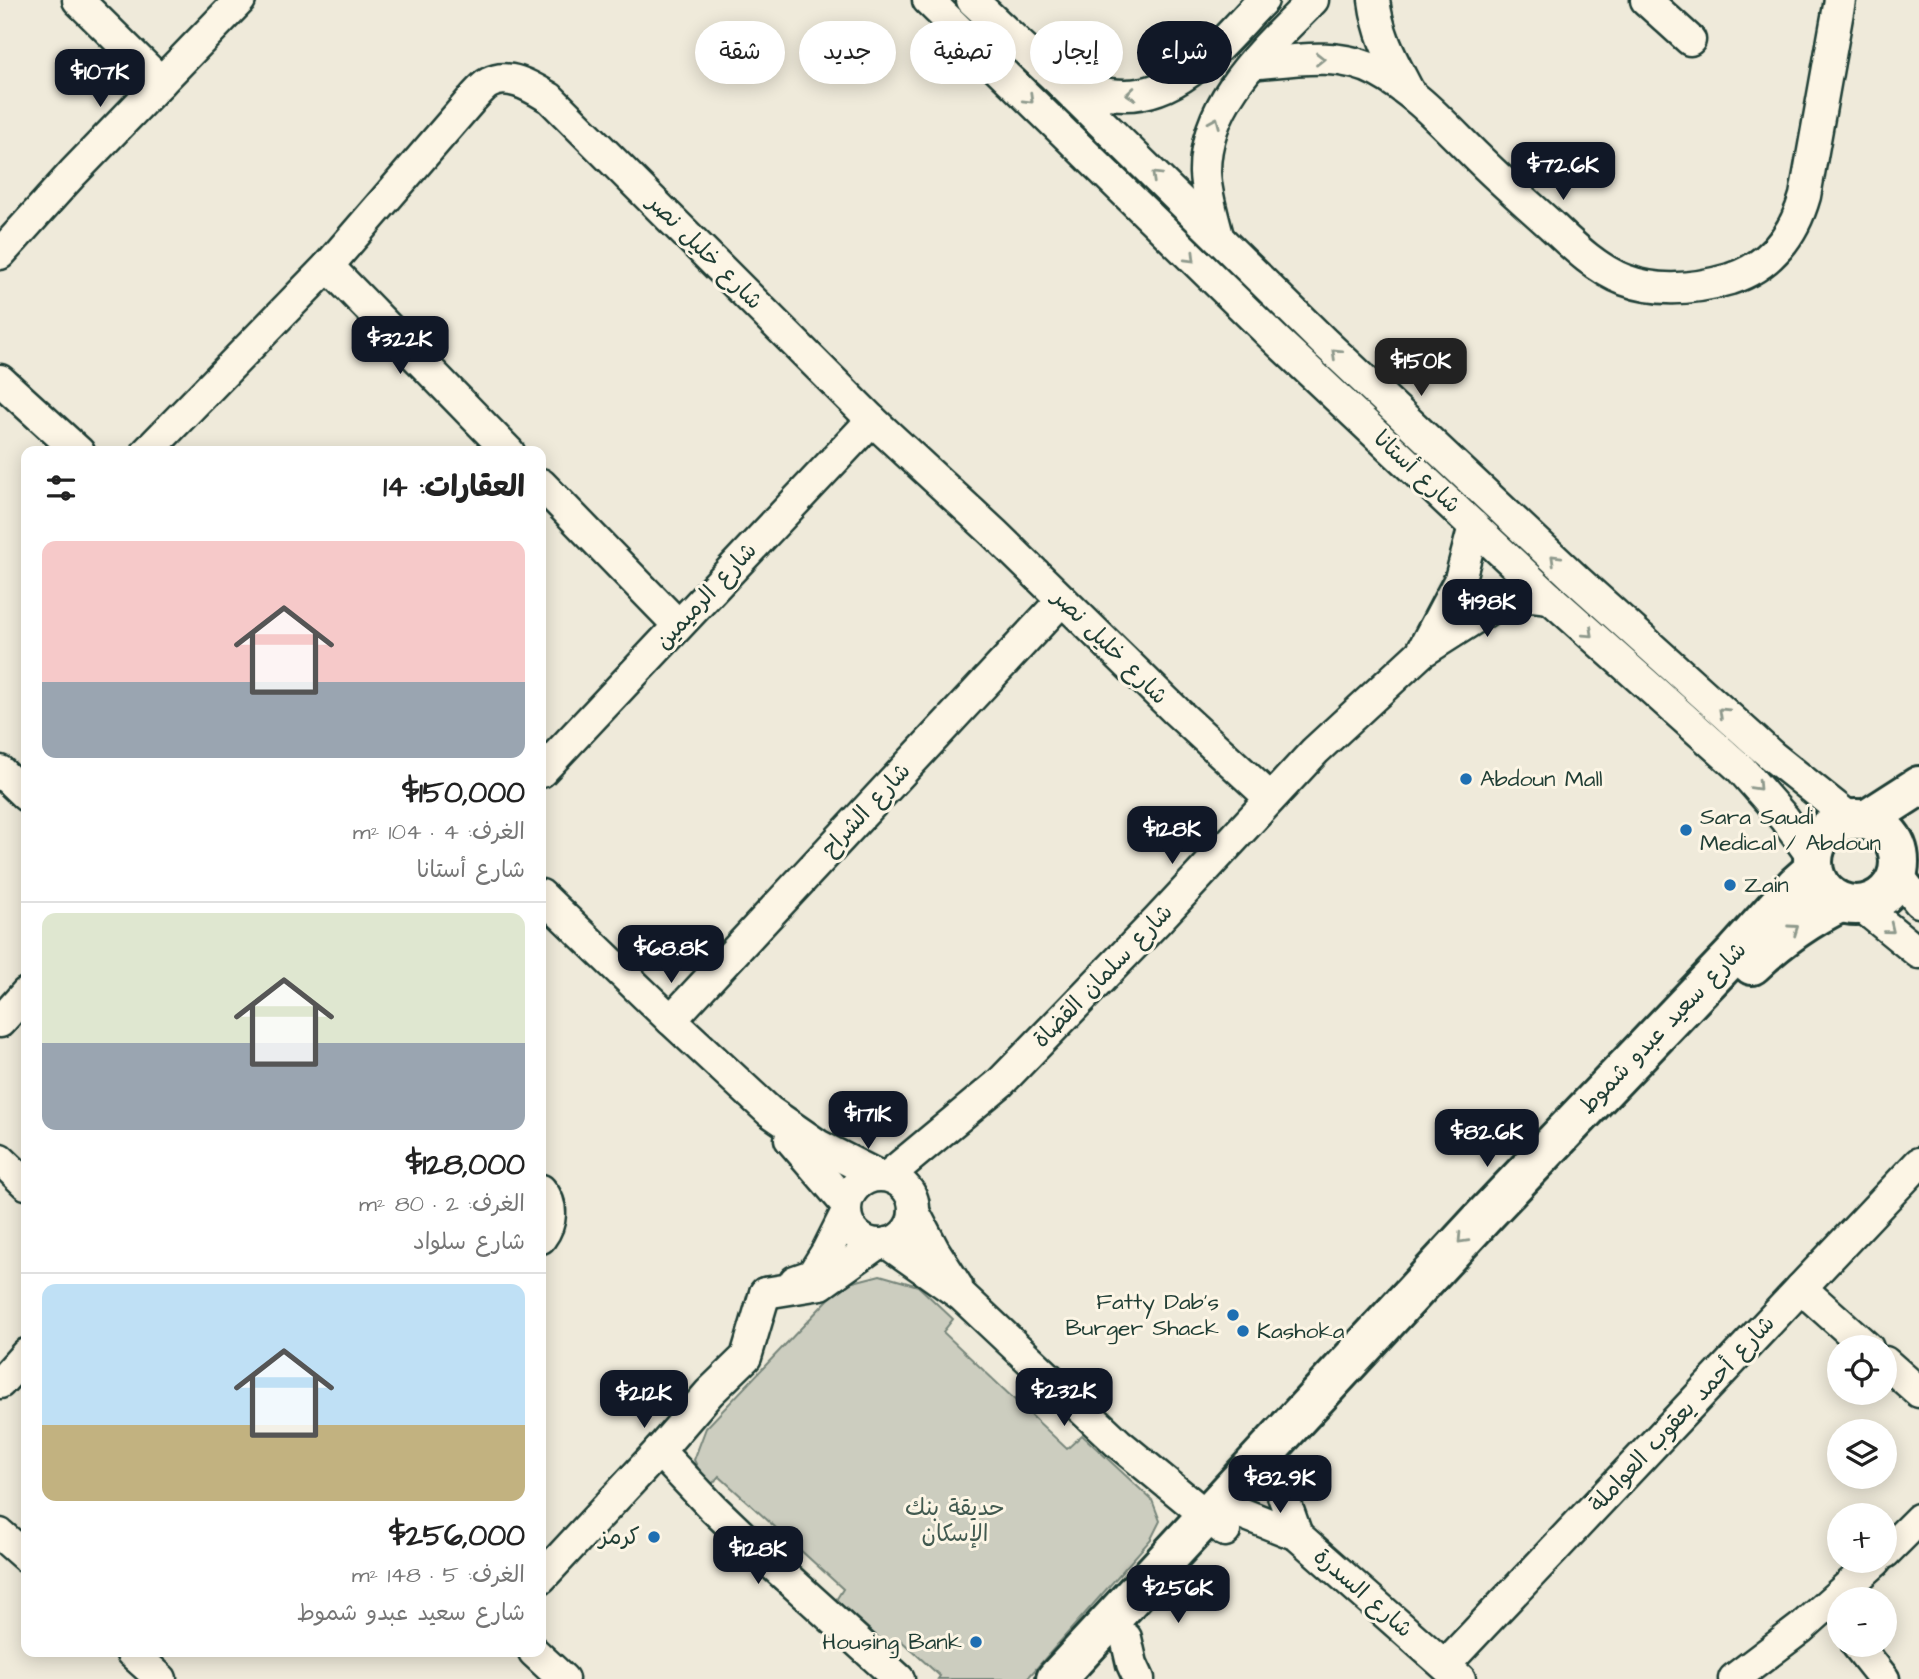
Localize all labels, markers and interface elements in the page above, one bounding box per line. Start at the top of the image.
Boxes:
chip: شقة [695,21,785,84]
chip: جديد [799,21,896,84]
chip: تصفية [910,21,1016,84]
chip: إيجار [1030,21,1123,84]
chip: شراء [1137,21,1232,84]
pin: $107K [51,50,149,109]
one-way arrow [1315,51,1326,67]
text: $107K [71,56,129,88]
one-way arrow [1126,86,1137,101]
one-way arrow [1021,90,1034,103]
one-way arrow [1207,117,1221,129]
pin: $72.6K [1506,142,1620,202]
text: $72.6K [1527,149,1599,181]
one-way arrow [1151,172,1164,185]
street label: شارع خليل نصر [639,186,770,317]
one-way arrow [1183,250,1196,263]
pin: $322K [351,316,449,376]
text: $322K [368,323,432,355]
pin: $150K [1372,338,1470,398]
text: $150K [1391,345,1451,377]
one-way arrow [1331,349,1344,361]
street label: شارع أستانا [1366,423,1468,521]
text: العقارات: 14 [383,466,525,508]
icon: filters [42,469,80,507]
street label: شارع الرميمين [648,535,764,657]
one-way arrow [1551,554,1564,567]
pin: $198K [1438,580,1536,639]
street label: شارع خليل نصر [1044,581,1175,712]
text: $198K [1458,586,1516,618]
icon: home [221,587,347,713]
one-way arrow [1581,625,1594,637]
one-way arrow [1718,708,1731,721]
street label: شارع الشراح [814,756,918,864]
place label: Abdoun Mall [1480,763,1603,795]
marker: Abdoun Mall [1458,771,1474,787]
text: $150,000 [402,772,525,814]
one-way arrow [1749,778,1761,791]
place label: Sara Saudi Medical / Abdoun [1700,801,1881,859]
pin: $128K [1123,806,1221,866]
text: $128K [1143,813,1201,845]
text: الغرف: 4 · 104 m² [353,816,525,848]
marker: Sara Saudi Medical / Abdoun [1678,822,1694,838]
text: شارع أستانا [416,854,525,886]
place label: Zain [1744,869,1789,901]
marker: Zain [1722,877,1738,893]
street label: شارع سلمان القضاة [1026,897,1180,1055]
one-way arrow [1881,921,1894,933]
one-way arrow [1786,925,1799,937]
pin: $68.8K [614,926,728,985]
text: $68.8K [634,932,708,964]
street label: شارع سعيد عبدو شموط [1572,935,1754,1121]
icon: home [221,959,347,1085]
pin: $171K [819,1092,917,1151]
text: $171K [845,1098,891,1130]
pin: $82.6K [1430,1110,1544,1169]
text: $82.6K [1451,1116,1523,1148]
text: $128,000 [406,1144,525,1186]
text: الغرف: 2 · 80 m² [359,1188,525,1220]
text: شارع سلواد [413,1226,525,1258]
one-way arrow [1458,1231,1471,1244]
place label: Fatty Dab's Burger Shack [1066,1286,1219,1345]
marker: Fatty Dab's Burger Shack [1225,1307,1241,1323]
street label: شارع أحمد يعقوب العواملة [1582,1308,1782,1520]
place label: Kashoka [1257,1315,1345,1347]
marker: Kashoka [1235,1323,1251,1339]
icon: home [221,1330,347,1456]
map controls [1827,1335,1897,1657]
button: locate [1827,1335,1897,1405]
pin: $232K [1015,1368,1113,1428]
pin: $212K [595,1370,693,1430]
text: $232K [1032,1375,1096,1407]
text: $212K [616,1377,672,1409]
button: layers [1827,1419,1897,1489]
pin: $82.9K [1223,1456,1337,1515]
text: $82.9K [1244,1462,1316,1494]
park label: حديقة بنك الإسكان [905,1492,1005,1550]
button: + [1827,1503,1897,1573]
text: $256,000 [389,1515,525,1557]
place label: كرمز [597,1521,640,1553]
pin: $128K [709,1526,807,1586]
marker: كرمز [646,1529,662,1545]
text: $128K [729,1533,787,1565]
street label: شارع السدرة [1306,1541,1420,1645]
text: الغرف: 5 · 148 m² [352,1559,525,1591]
pin: $256K [1129,1566,1227,1625]
text: $256K [1143,1572,1213,1604]
button: − [1827,1587,1897,1657]
text: شارع سعيد عبدو شموط [297,1597,525,1629]
place label: Housing Bank [822,1626,962,1659]
marker: Housing Bank [968,1634,984,1650]

